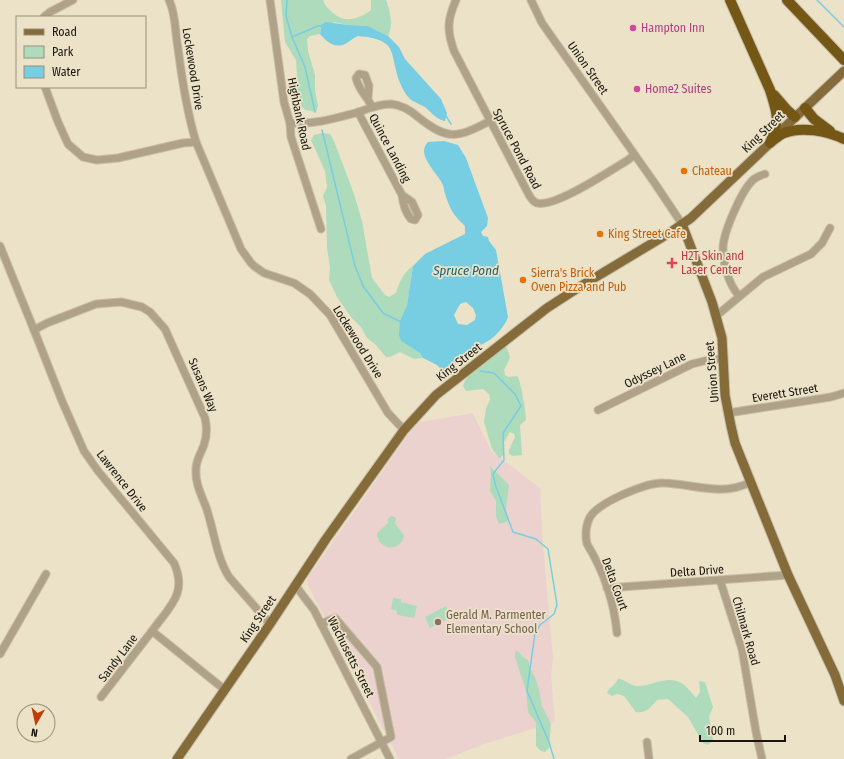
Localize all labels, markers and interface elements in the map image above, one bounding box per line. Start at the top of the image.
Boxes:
legend [16,16,146,88]
place label: Hampton Inn [641,21,705,35]
marker: Hampton Inn [628,23,638,33]
text: Road [52,25,77,39]
street label: Lockewood Drive [180,27,206,111]
street label: Union Street [565,39,611,97]
text: Park [52,45,74,59]
text: Water [52,65,81,79]
street label: Highbank Road [284,76,314,152]
place label: Home2 Suites [645,82,712,96]
marker: Home2 Suites [632,84,642,94]
street label: Spruce Pond Road [490,106,544,192]
street label: King Street [739,108,787,156]
street label: Quince Landing [366,111,414,185]
place label: Chateau [692,164,732,178]
marker: Chateau [679,166,689,176]
place label: King Street Cafe [608,227,686,241]
marker: King Street Cafe [595,229,605,239]
place label: H2T Skin and Laser Center [681,249,744,277]
marker: H2T Skin and Laser Center [666,257,678,269]
water label: Spruce Pond [432,263,499,278]
place label: Sierra's Brick Oven Pizza and Pub [531,266,626,294]
marker: Sierra's Brick Oven Pizza and Pub [518,275,528,285]
street label: Lockewood Drive [330,303,386,381]
street label: King Street [434,340,485,384]
street label: Union Street [702,341,722,403]
street label: Odyssey Lane [622,349,688,391]
street label: Susans Way [185,356,221,415]
street label: Everett Street [751,381,819,405]
street label: Lawrence Drive [94,448,150,515]
street label: Delta Court [599,556,631,612]
street label: Delta Drive [670,562,724,580]
street label: King Street [237,593,279,645]
street label: Chilmark Road [729,595,763,667]
place label: Gerald M. Parmenter Elementary School [446,608,547,636]
street label: Wachusetts Street [325,614,377,700]
marker: Gerald M. Parmenter Elementary School [433,617,443,627]
street label: Sandy Lane [96,631,141,685]
north arrow [16,703,56,743]
scale bar [700,717,785,743]
text: 100 m [706,724,735,738]
text: N [30,725,39,739]

